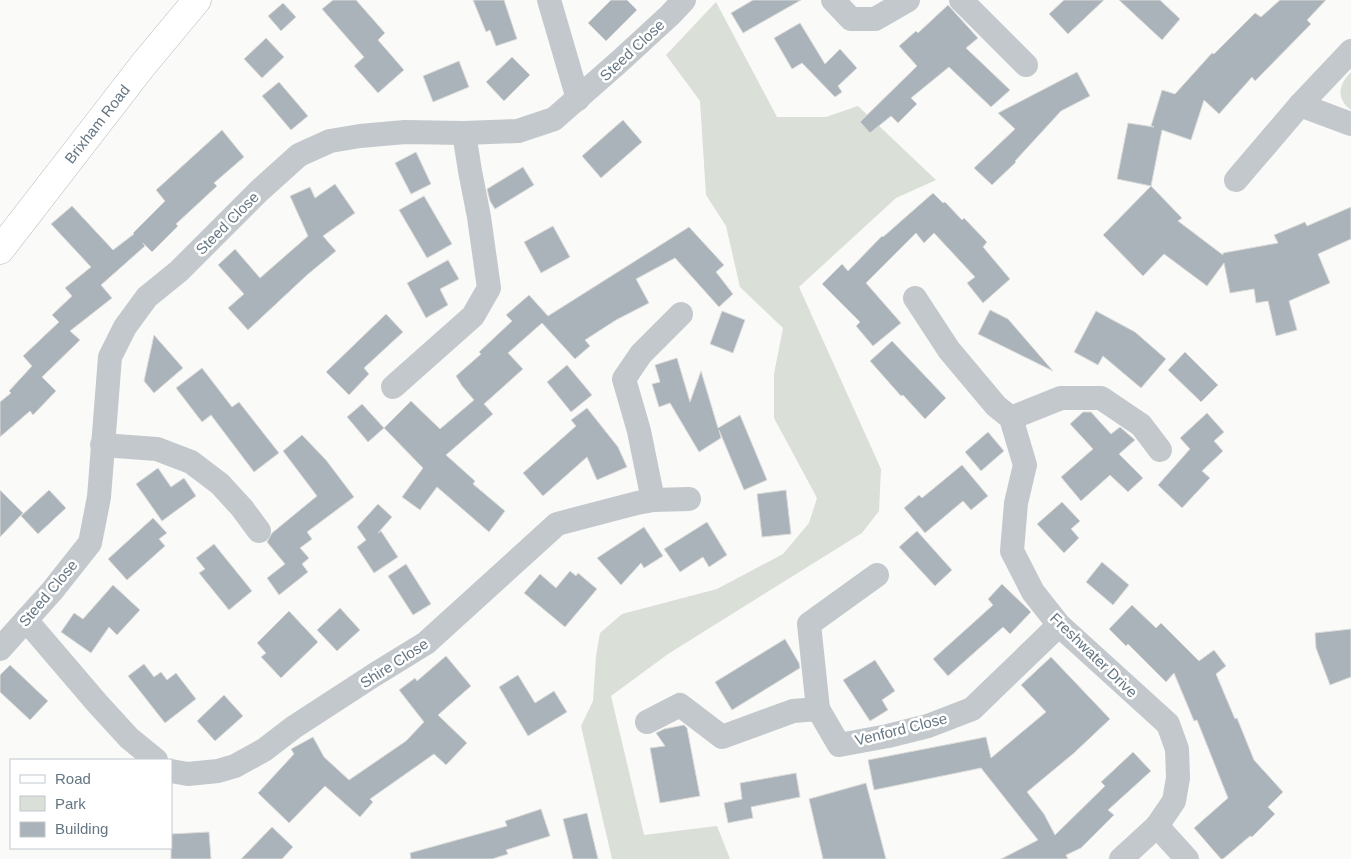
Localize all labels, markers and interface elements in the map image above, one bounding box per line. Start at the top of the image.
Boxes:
street label: Steed Close [596,16,668,84]
street label: Brixham Road [61,81,133,167]
street label: Steed Close [192,188,262,258]
street label: Steed Close [15,556,81,630]
street label: Freshwater Drive [1047,609,1141,701]
street label: Shire Close [357,635,431,691]
street label: Venford Close [853,709,949,749]
legend [10,759,172,849]
text: Road [55,770,91,787]
text: Park [55,795,86,812]
text: Building [55,820,108,837]

